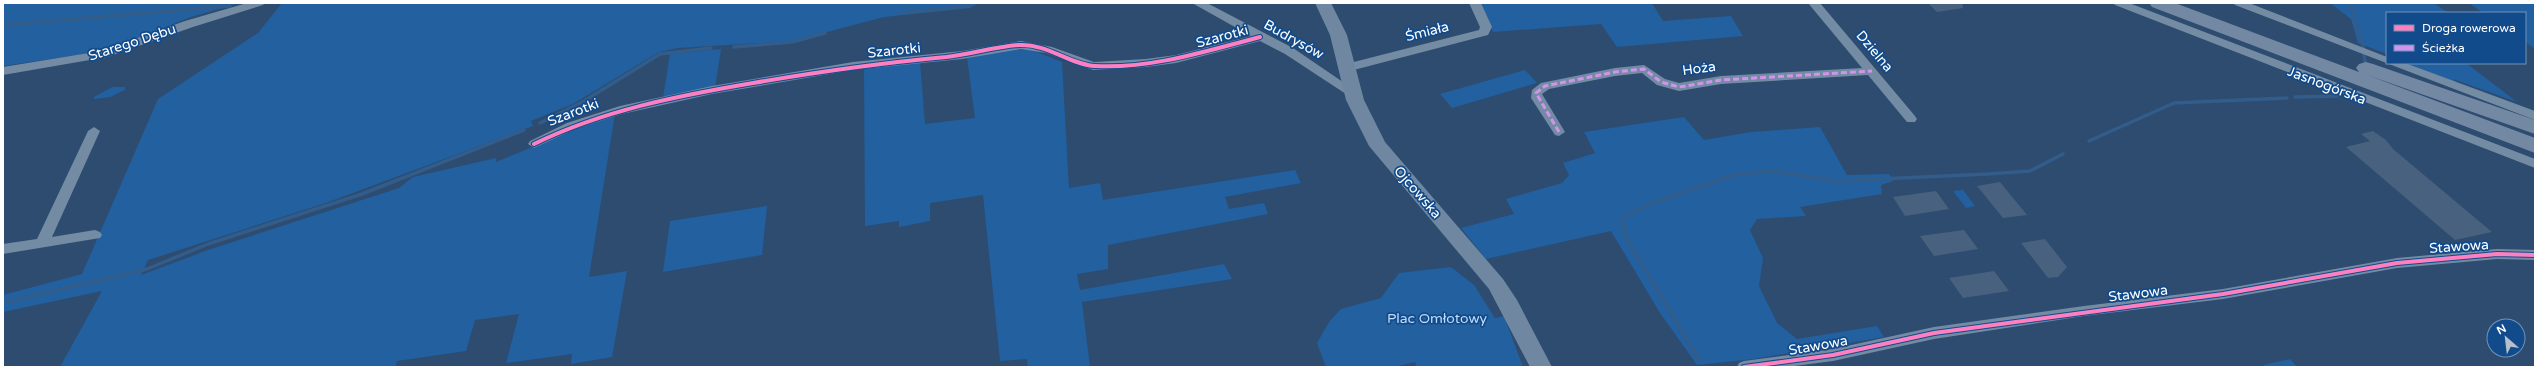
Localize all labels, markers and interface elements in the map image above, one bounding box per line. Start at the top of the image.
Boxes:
legend [2386,12,2526,64]
street label: Budrysów [1261,16,1327,63]
street label: Śmiała [1404,18,1451,45]
street label: Starego Dębu [86,20,178,65]
street label: Szarotki [1194,21,1250,52]
text: Droga rowerowa [2422,21,2516,35]
street label: Dzielna [1852,27,1897,75]
street label: Szarotki [867,39,922,62]
text: Ścieżka [2422,41,2465,55]
street label: Hoża [1681,58,1717,79]
street label: Jasnogórska [2285,63,2369,108]
street label: Szarotki [545,95,601,130]
street label: Ojcowska [1390,163,1445,222]
street label: Stawowa [2429,236,2489,257]
street label: Stawowa [2107,281,2169,306]
park label: Plac Omłotowy [1387,310,1488,327]
north arrow [2486,318,2526,358]
text: N [2495,322,2508,337]
street label: Stawowa [1787,332,1849,359]

